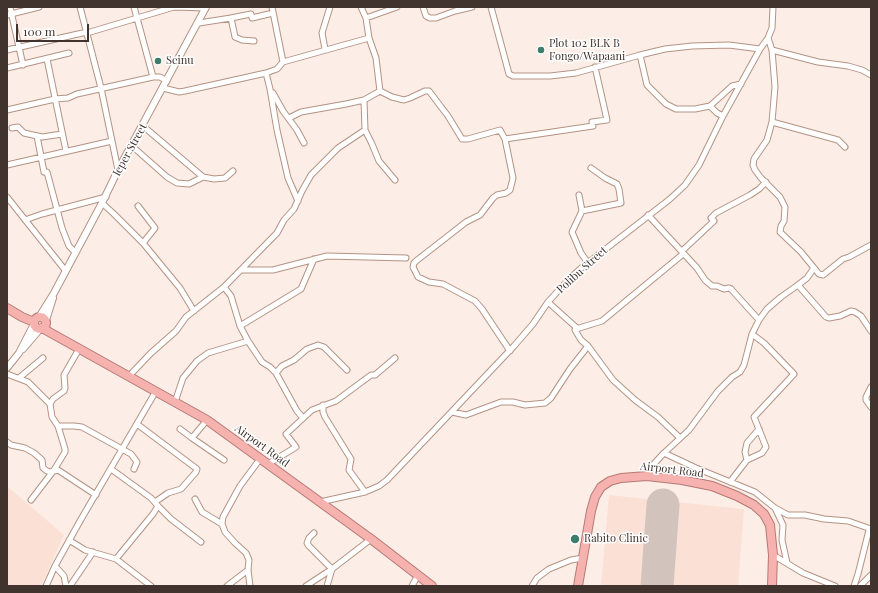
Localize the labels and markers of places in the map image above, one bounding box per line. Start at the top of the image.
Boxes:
place label: Plot 102 BLK B Fongo/Wapaani [549,37,625,63]
marker: Plot 102 BLK B Fongo/Wapaani [536,45,546,55]
place label: Seinu [166,54,194,68]
marker: Seinu [153,56,163,66]
place label: Rabito Clinic [584,532,648,546]
marker: Rabito Clinic [569,533,581,545]

